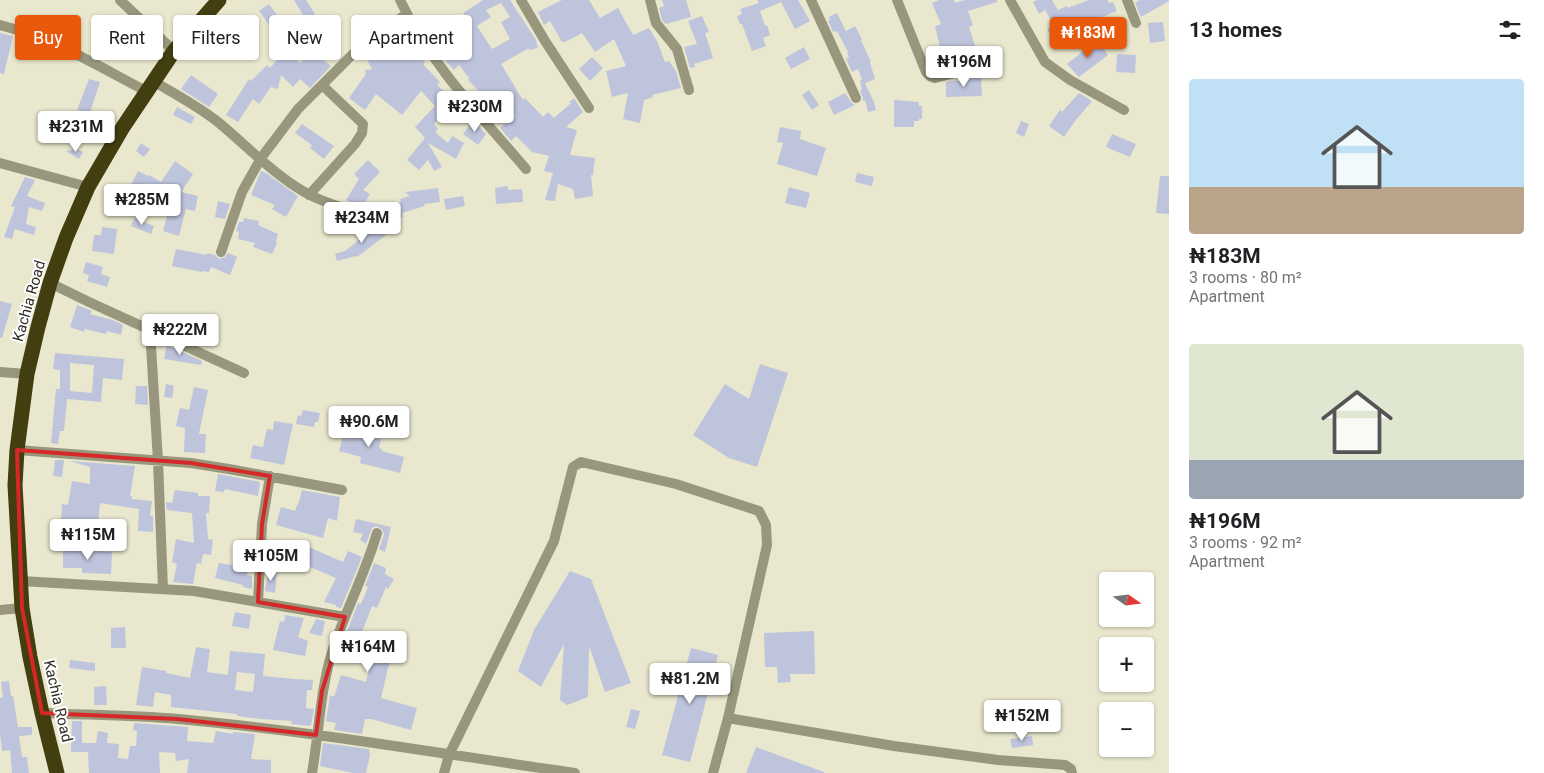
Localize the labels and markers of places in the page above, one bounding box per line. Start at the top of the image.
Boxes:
pin: ₦183M [1053,17,1123,59]
pin: ₦196M [929,46,999,88]
pin: ₦230M [440,90,510,133]
pin: ₦231M [41,110,111,153]
pin: ₦285M [107,184,177,226]
pin: ₦234M [327,202,397,244]
pin: ₦222M [145,314,215,356]
pin: ₦90.6M [328,406,410,448]
pin: ₦115M [53,518,123,561]
pin: ₦105M [236,540,306,582]
pin: ₦164M [333,630,403,673]
pin: ₦81.2M [649,662,731,705]
pin: ₦152M [987,700,1057,742]

